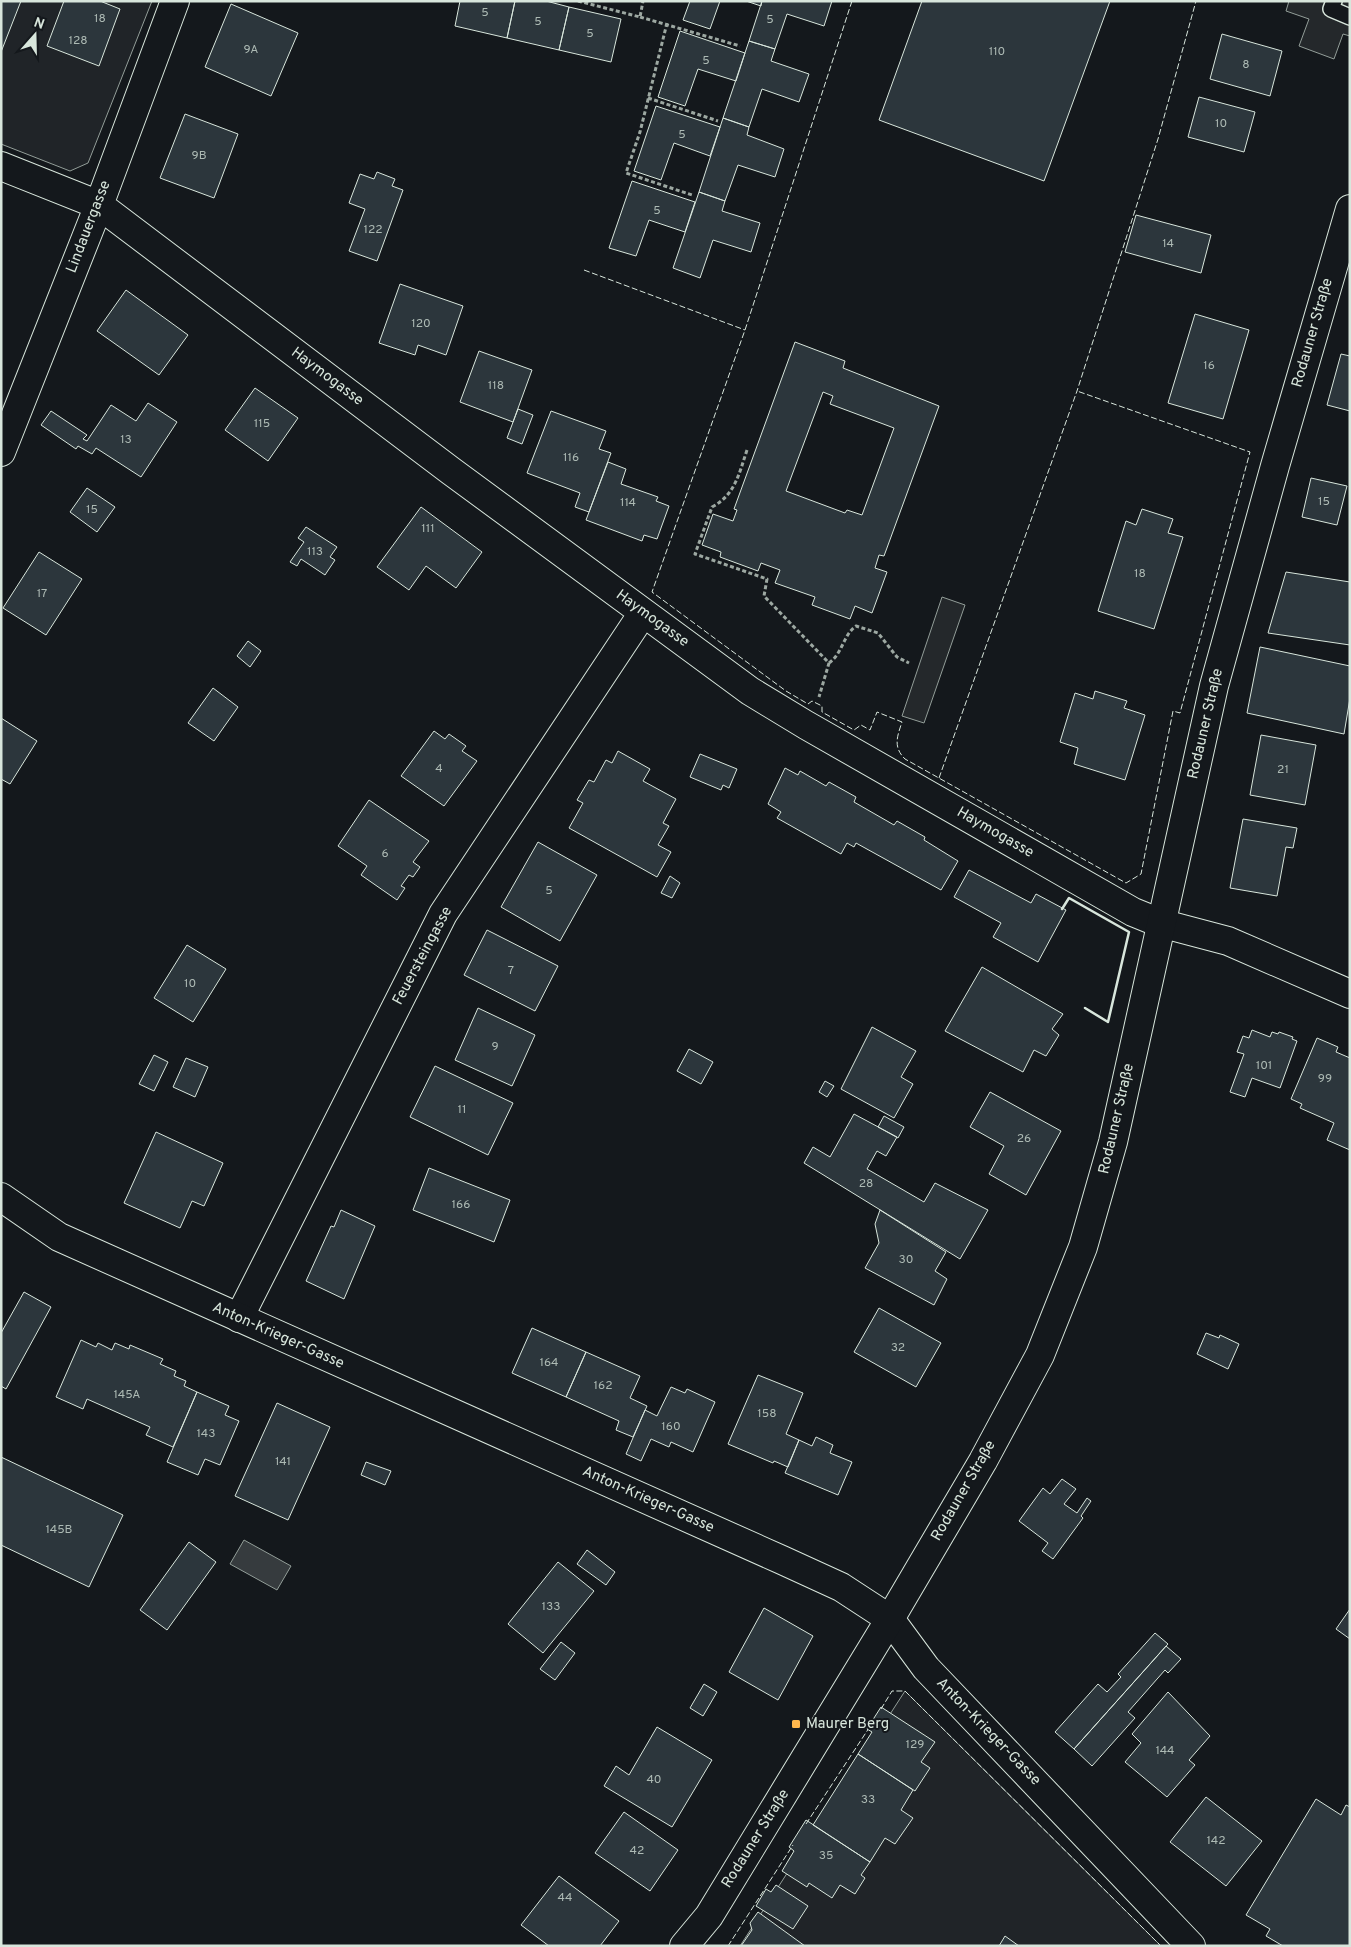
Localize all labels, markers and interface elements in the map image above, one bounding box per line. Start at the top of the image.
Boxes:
house number: 5 [481,5,489,21]
north arrow [10,10,60,60]
house number: 18 [94,11,106,27]
house number: 5 [766,12,774,28]
text: N [31,14,47,34]
house number: 5 [534,14,542,30]
house number: 5 [586,26,594,42]
house number: 128 [68,33,88,49]
house number: 9A [244,42,258,58]
house number: 110 [989,44,1005,60]
house number: 5 [702,53,710,69]
house number: 8 [1242,57,1250,73]
house number: 10 [1215,116,1227,132]
house number: 5 [678,127,686,143]
house number: 9B [191,148,207,164]
street label: Lindauergasse [63,178,115,276]
house number: 5 [653,203,661,219]
house number: 122 [363,222,383,238]
house number: 14 [1162,236,1174,252]
street label: Rodauner Straße [1288,276,1338,390]
house number: 120 [411,316,431,332]
street label: Haymogasse [287,344,367,410]
house number: 16 [1203,358,1215,374]
house number: 118 [488,378,504,394]
house number: 115 [254,416,270,432]
house number: 13 [120,432,132,448]
house number: 116 [563,450,579,466]
house number: 15 [1318,494,1330,510]
house number: 114 [620,495,636,511]
house number: 15 [86,502,98,518]
house number: 111 [421,521,435,537]
house number: 113 [307,544,323,560]
house number: 18 [1134,566,1146,582]
house number: 17 [37,586,47,602]
street label: Haymogasse [612,586,692,652]
street label: Rodauner Straße [1184,667,1228,781]
house number: 4 [435,761,443,777]
house number: 21 [1277,762,1289,778]
street label: Haymogasse [953,803,1037,863]
house number: 6 [381,846,389,862]
house number: 5 [545,883,553,899]
street label: Feuersteingasse [389,903,457,1009]
house number: 7 [508,963,514,979]
house number: 10 [184,976,196,992]
house number: 9 [491,1039,499,1055]
house number: 101 [1256,1058,1272,1074]
street label: Rodauner Straße [1095,1062,1139,1176]
house number: 99 [1318,1071,1332,1087]
house number: 11 [458,1102,466,1118]
house number: 26 [1017,1131,1031,1147]
house number: 28 [859,1176,873,1192]
house number: 166 [452,1197,470,1213]
house number: 30 [899,1252,913,1268]
street label: Anton-Krieger-Gasse [209,1298,347,1374]
house number: 32 [891,1340,905,1356]
house number: 164 [539,1355,559,1371]
house number: 162 [594,1378,612,1394]
house number: 145A [113,1387,141,1403]
house number: 158 [757,1406,777,1422]
house number: 160 [661,1419,681,1435]
house number: 143 [197,1426,215,1442]
street label: Rodauner Straße [928,1437,1000,1545]
house number: 141 [275,1454,291,1470]
street label: Anton-Krieger-Gasse [579,1462,717,1538]
house number: 145B [45,1522,73,1538]
house number: 133 [542,1599,560,1615]
street label: Anton-Krieger-Gasse [932,1674,1044,1790]
place label: Maurer Berg [806,1715,889,1734]
marker: Maurer Berg [790,1718,802,1730]
house number: 129 [906,1737,924,1753]
house number: 144 [1155,1743,1175,1759]
house number: 40 [646,1772,662,1788]
street label: Rodauner Straße [718,1786,794,1892]
house number: 33 [861,1792,875,1808]
house number: 142 [1206,1833,1226,1849]
house number: 42 [630,1843,644,1859]
house number: 35 [819,1848,833,1864]
house number: 44 [558,1890,572,1906]

